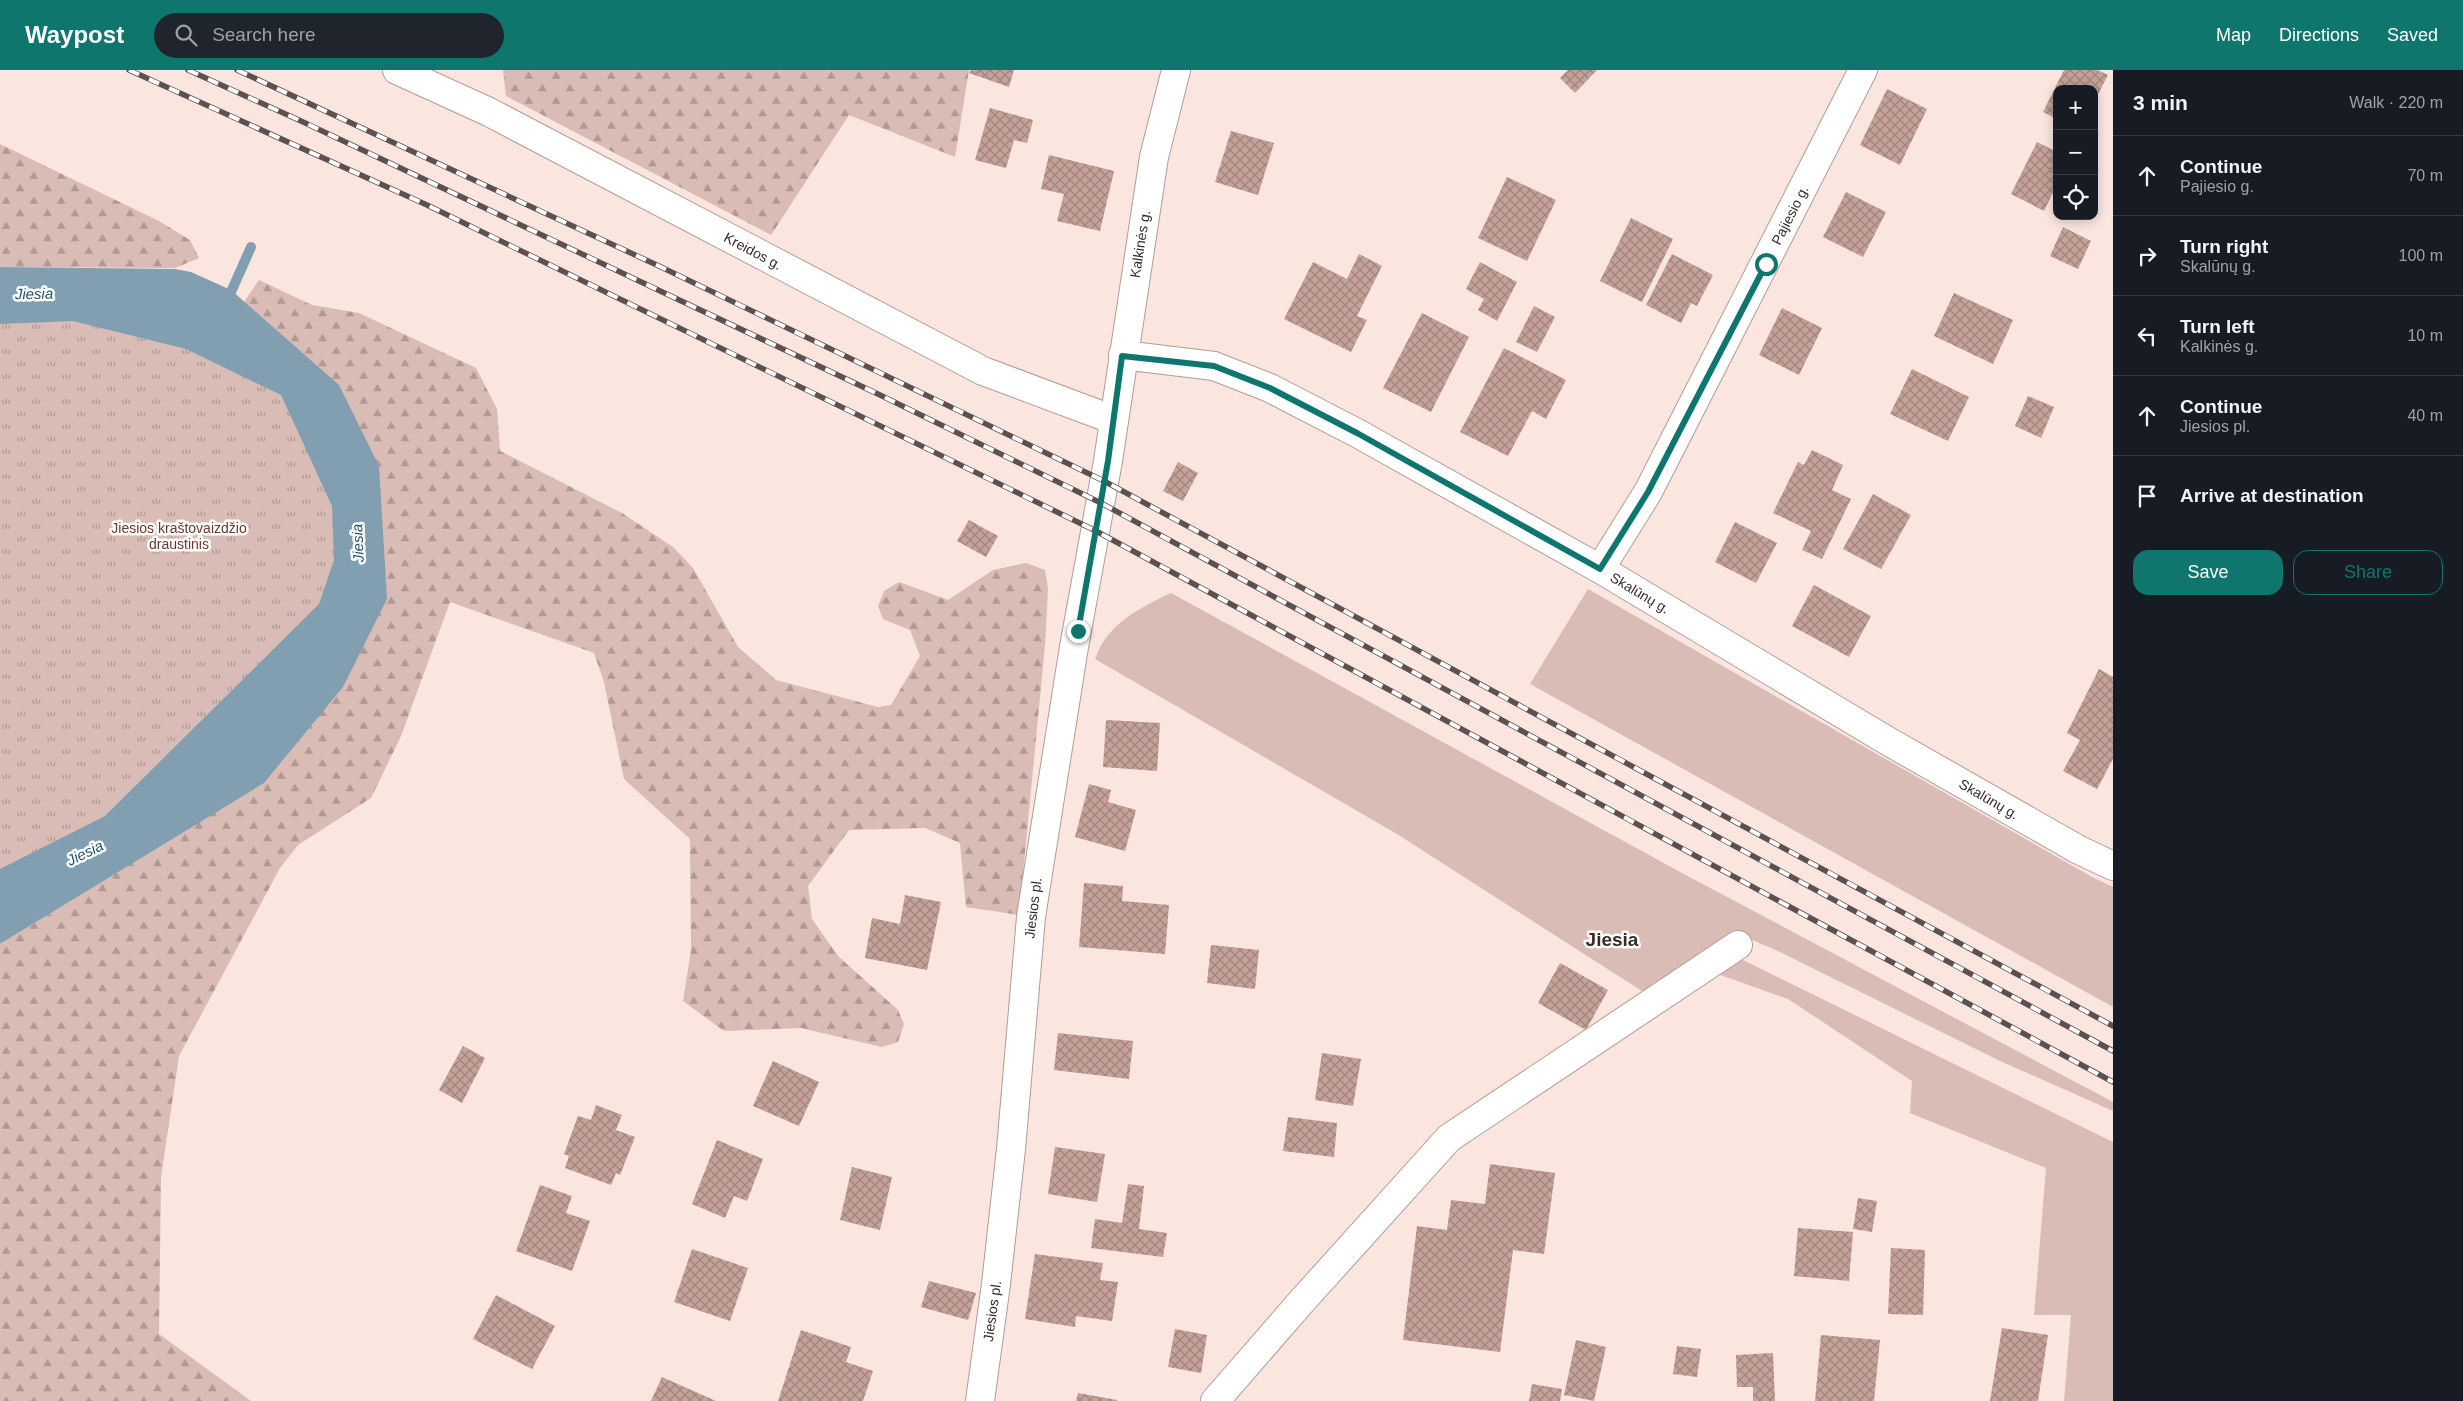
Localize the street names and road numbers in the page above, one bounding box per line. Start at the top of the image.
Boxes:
street label: Pajiesio g. [1768,183,1812,247]
street label: Kalkinės g. [1127,209,1153,279]
street label: Kreidos g. [721,229,785,273]
street label: Skalūnų g. [1608,569,1672,617]
street label: Skalūnų g. [1956,776,2022,822]
street label: Jiesios pl. [1021,877,1045,939]
street label: Jiesios pl. [980,1279,1004,1343]

